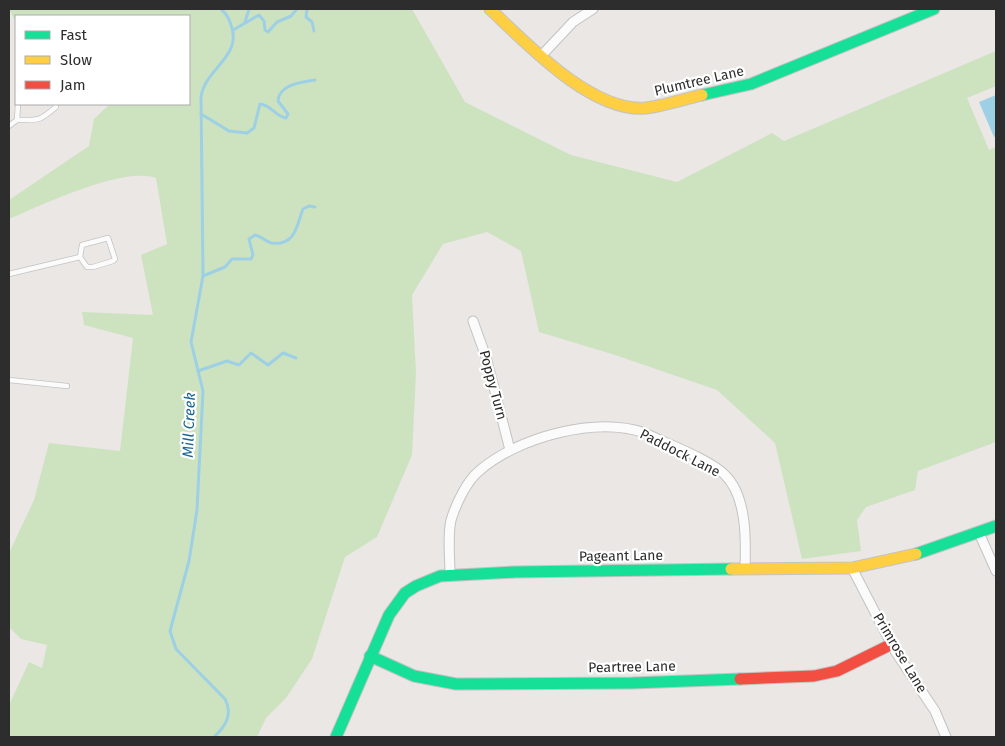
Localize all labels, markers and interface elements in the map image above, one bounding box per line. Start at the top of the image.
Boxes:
legend [15,15,190,105]
text: Fast [60,26,87,44]
text: Slow [60,51,92,69]
street label: Plumtree Lane [652,62,746,100]
text: Jam [60,76,86,94]
street label: Poppy Turn [476,348,510,422]
water label: Mill Creek [179,392,199,458]
street label: Paddock Lane [637,426,723,480]
street label: Pageant Lane [579,547,663,565]
street label: Primrose Lane [869,610,931,696]
street label: Peartree Lane [588,658,676,676]

